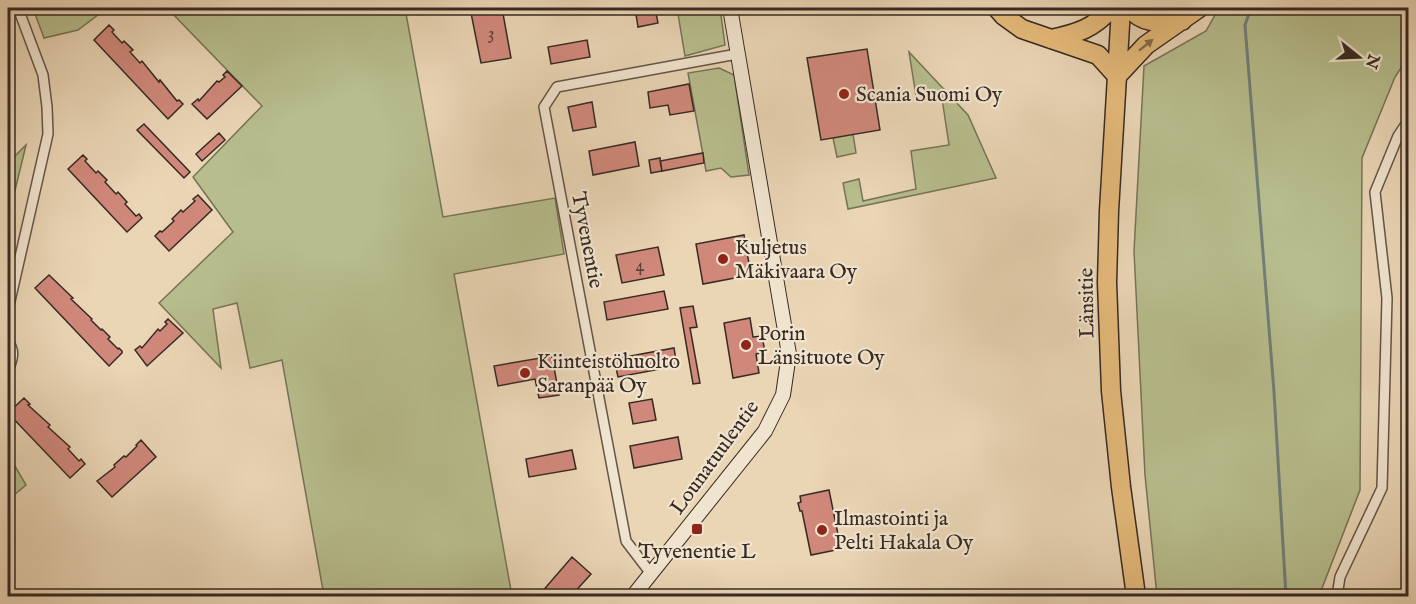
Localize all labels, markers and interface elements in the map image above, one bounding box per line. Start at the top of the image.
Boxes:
house number: 3 [488,23,494,46]
north arrow [1329,27,1389,87]
one-way arrow [1139,40,1154,52]
text: N [1360,50,1383,71]
place label: Scania Suomi Oy [856,82,1003,109]
marker: Scania Suomi Oy [837,87,851,101]
street label: Tyvenentie [564,190,609,291]
place label: Kuljetus Mäkivaara Oy [735,235,858,286]
marker: Kuljetus Mäkivaara Oy [716,252,730,266]
house number: 4 [636,255,645,278]
street label: Länsitie [1073,267,1102,338]
place label: Porin Länsituote Oy [758,321,885,372]
marker: Porin Länsituote Oy [739,338,753,352]
place label: Kiinteistöhuolto Saranpää Oy [537,349,680,400]
marker: Kiinteistöhuolto Saranpää Oy [518,366,532,380]
street label: Lounatuulentie [665,395,766,521]
place label: Ilmastointi ja Pelti Hakala Oy [834,506,974,557]
marker: Tyvenentie L [690,522,704,536]
marker: Ilmastointi ja Pelti Hakala Oy [815,523,829,537]
place label: Tyvenentie L [638,539,756,566]

